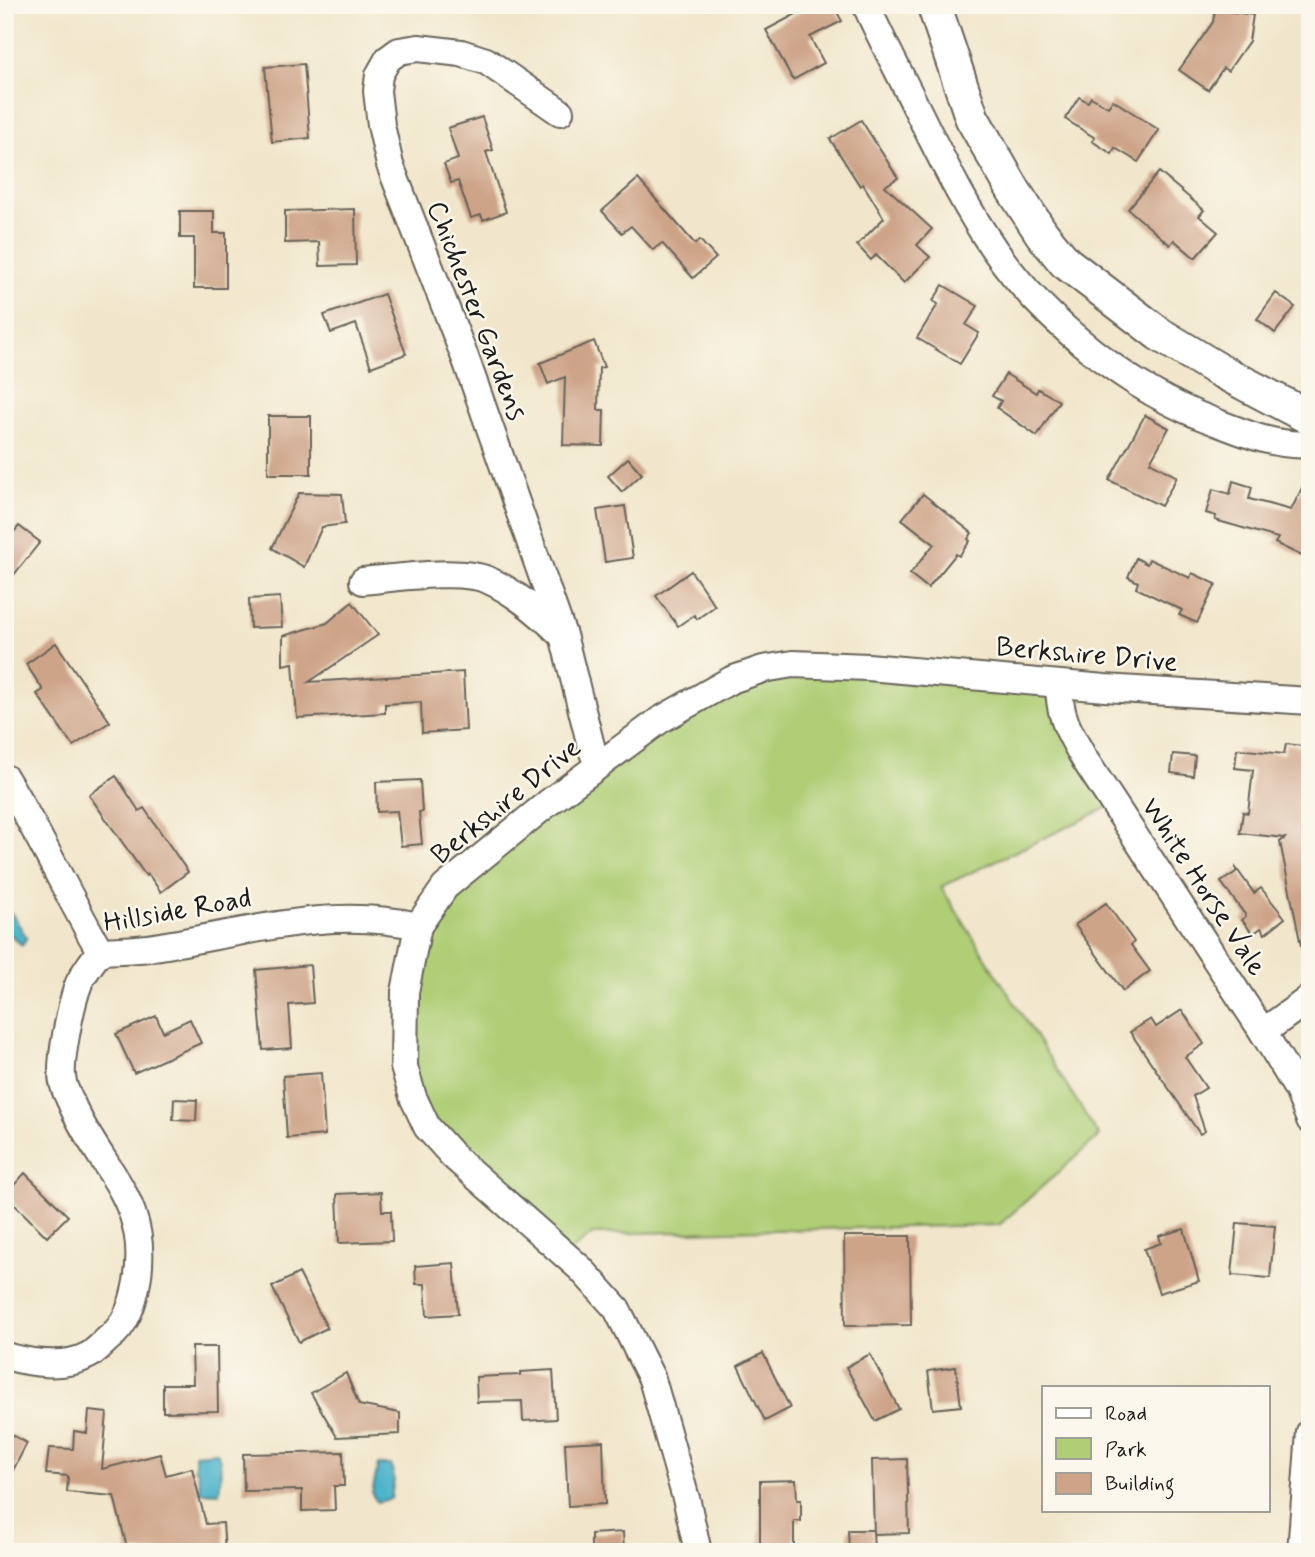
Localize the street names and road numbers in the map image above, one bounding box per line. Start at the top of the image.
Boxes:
street label: Chichester Gardens [417,196,535,426]
street label: Berkshire Drive [994,629,1179,682]
street label: Berkshire Drive [424,730,589,874]
street label: White Horse Vale [1131,791,1274,984]
street label: Hillside Road [101,880,254,943]

